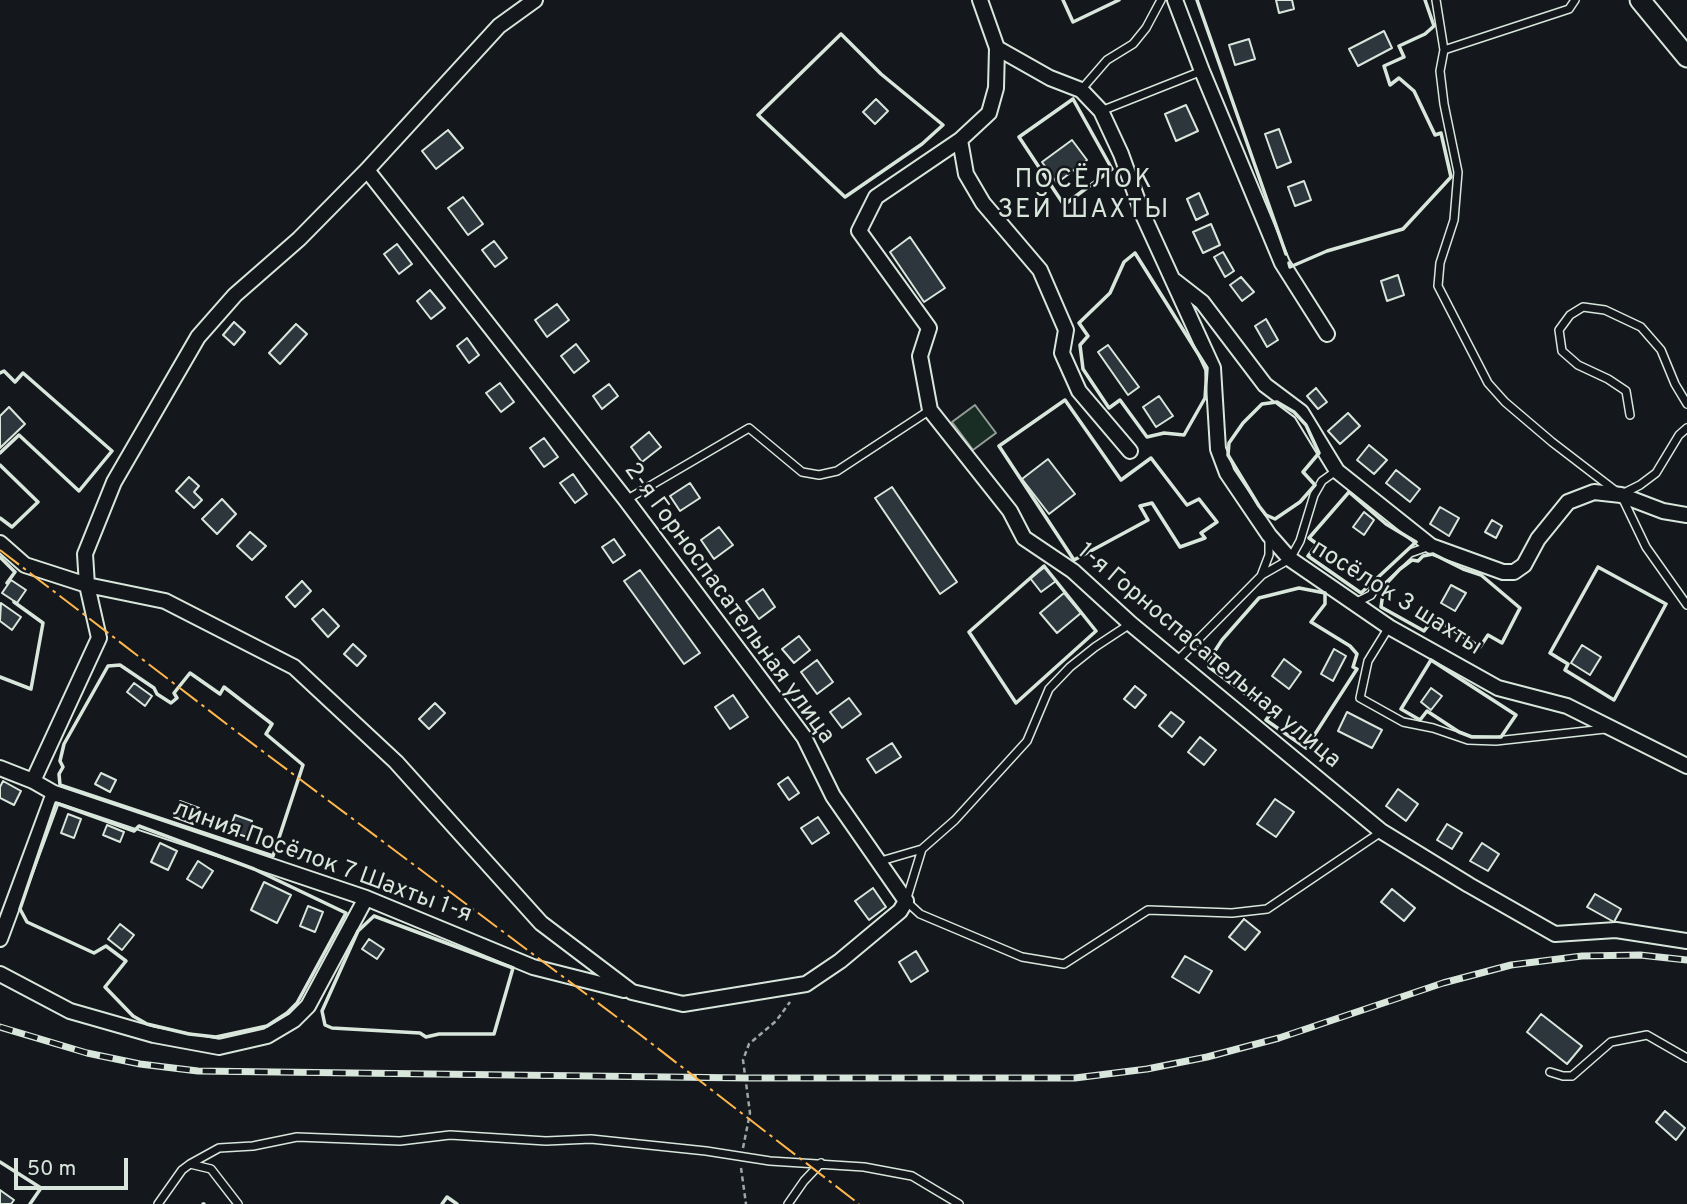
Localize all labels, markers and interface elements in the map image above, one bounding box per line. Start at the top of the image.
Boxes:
district label: ПОСЁЛОК 3ЕЙ ШАХТЫ [999,166,1169,228]
street label: 2-я Горноспасательная улица [616,458,840,750]
street label: посёлок 3 шахты [1305,535,1487,663]
street label: 1-я Горноспасательная улица [1070,538,1346,776]
street label: линия Посёлок 7 Шахты 1-я [169,795,475,931]
scale bar [18,1144,131,1188]
text: 50 m [27,1156,76,1183]

